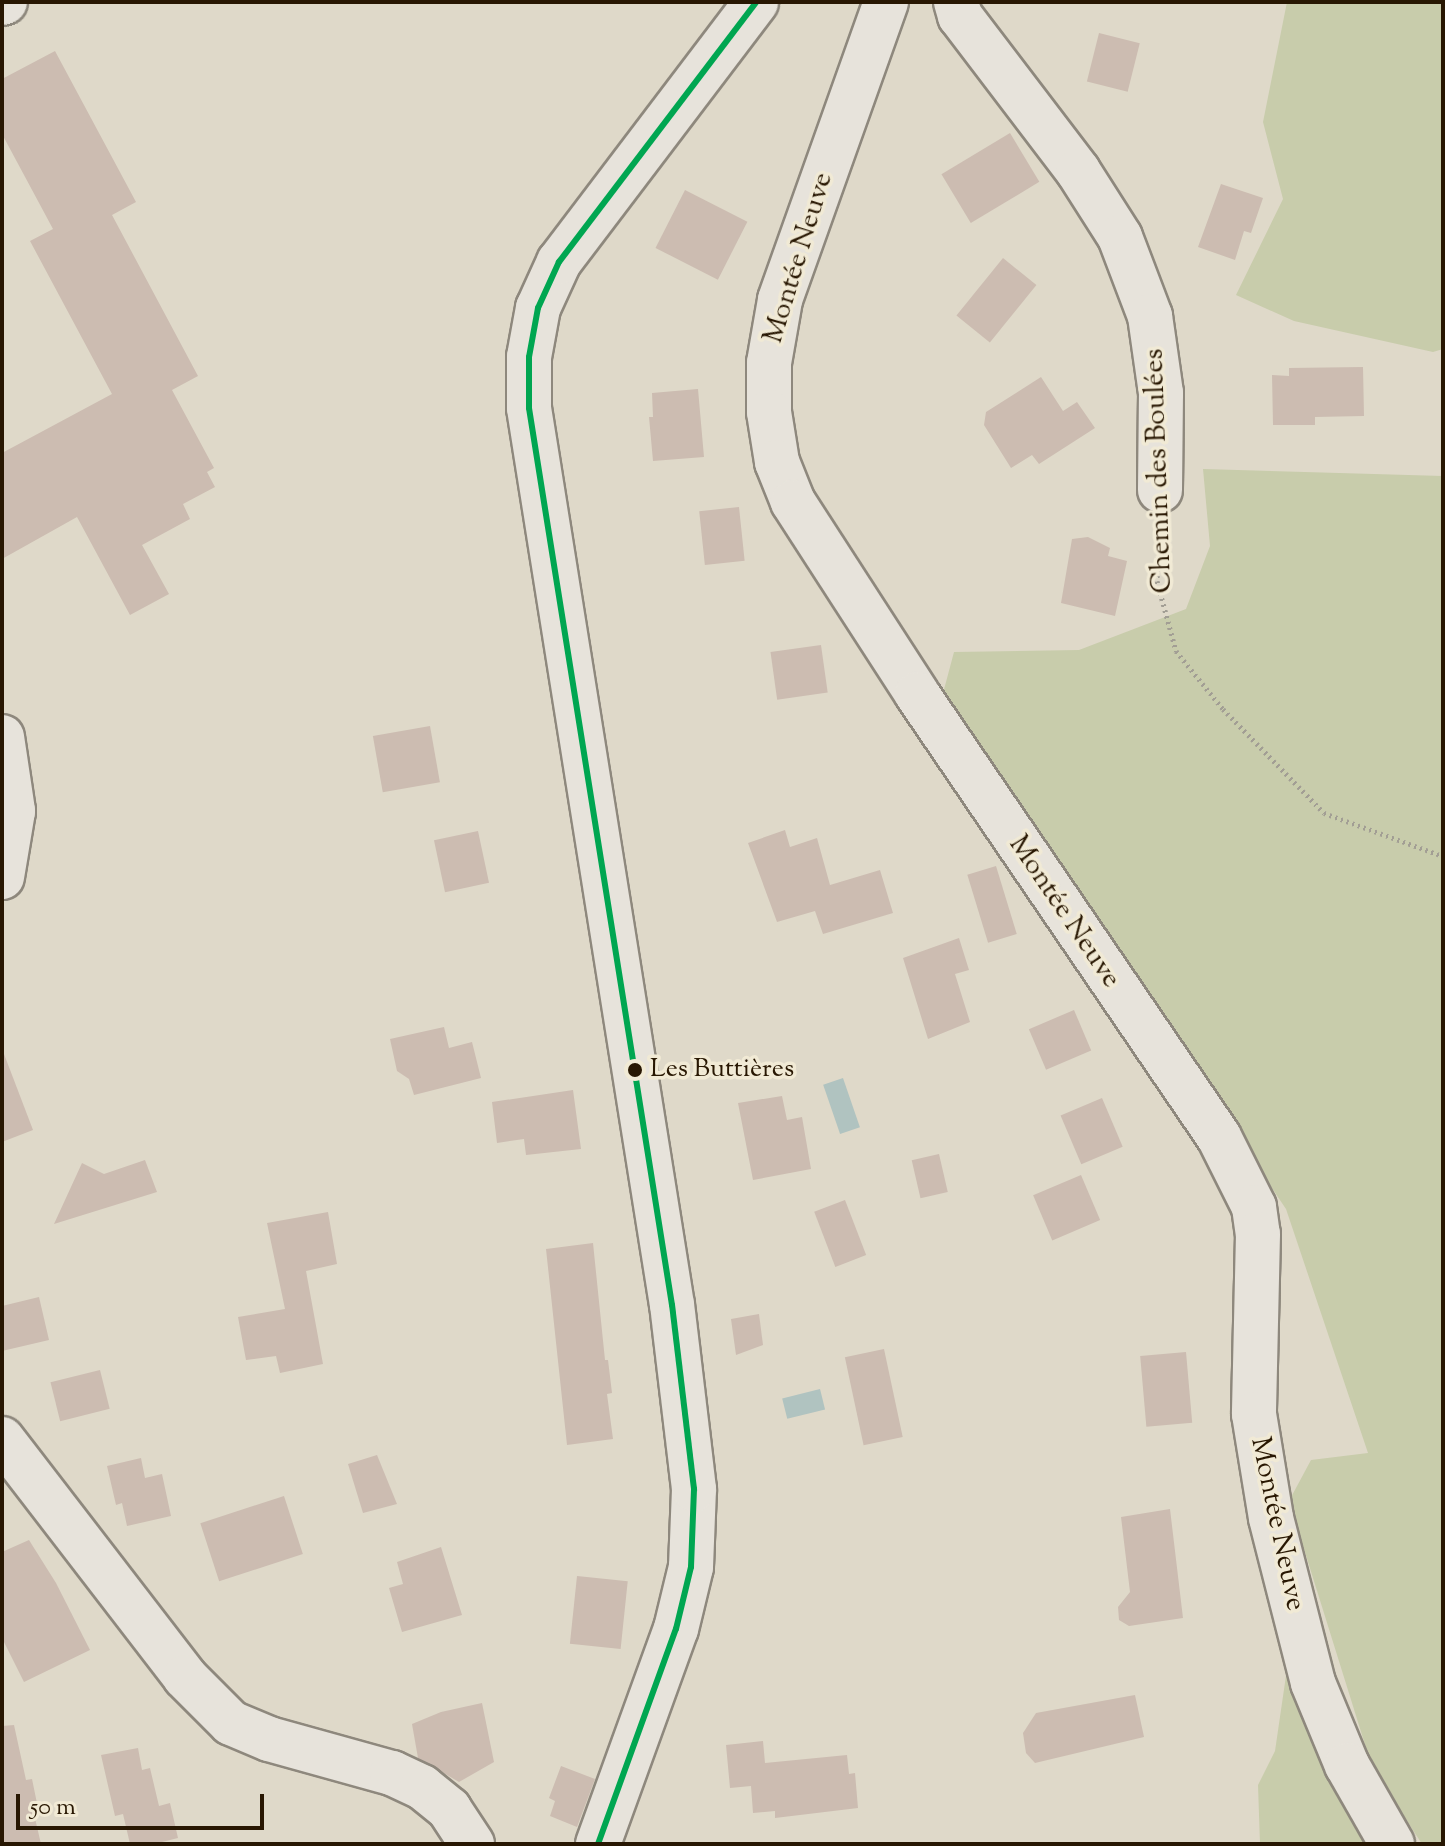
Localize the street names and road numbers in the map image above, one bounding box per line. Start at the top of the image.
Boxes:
street label: Montée Neuve [757,169,841,347]
street label: Chemin des Boulées [1138,348,1180,594]
street label: Montée Neuve [1001,829,1127,995]
street label: Montée Neuve [1242,1434,1312,1614]

